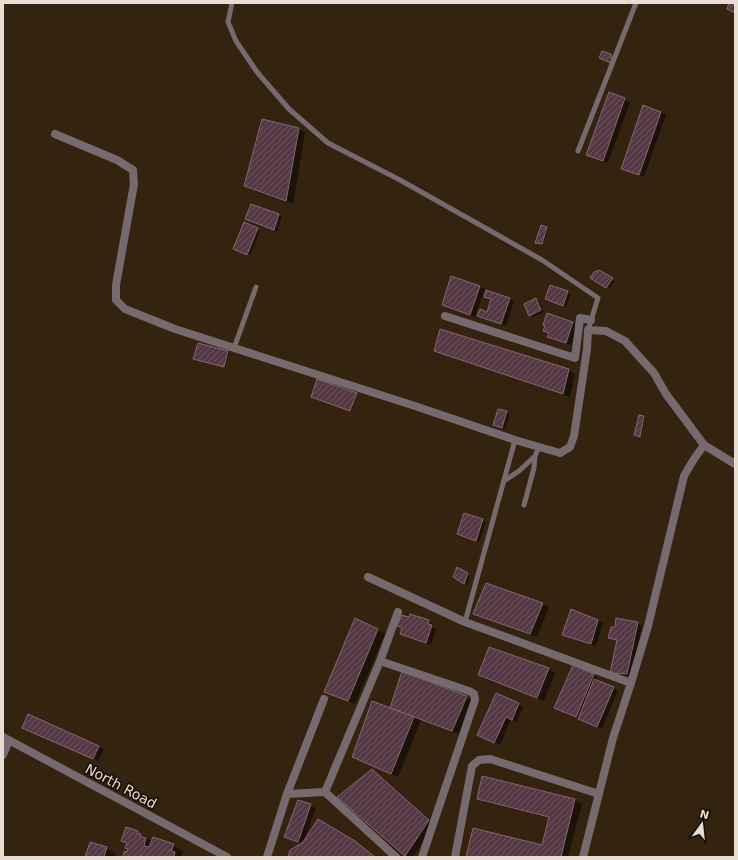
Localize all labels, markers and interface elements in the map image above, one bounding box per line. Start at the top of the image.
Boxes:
street label: North Road [82,760,160,812]
north arrow [682,804,722,844]
text: N [698,807,711,822]

